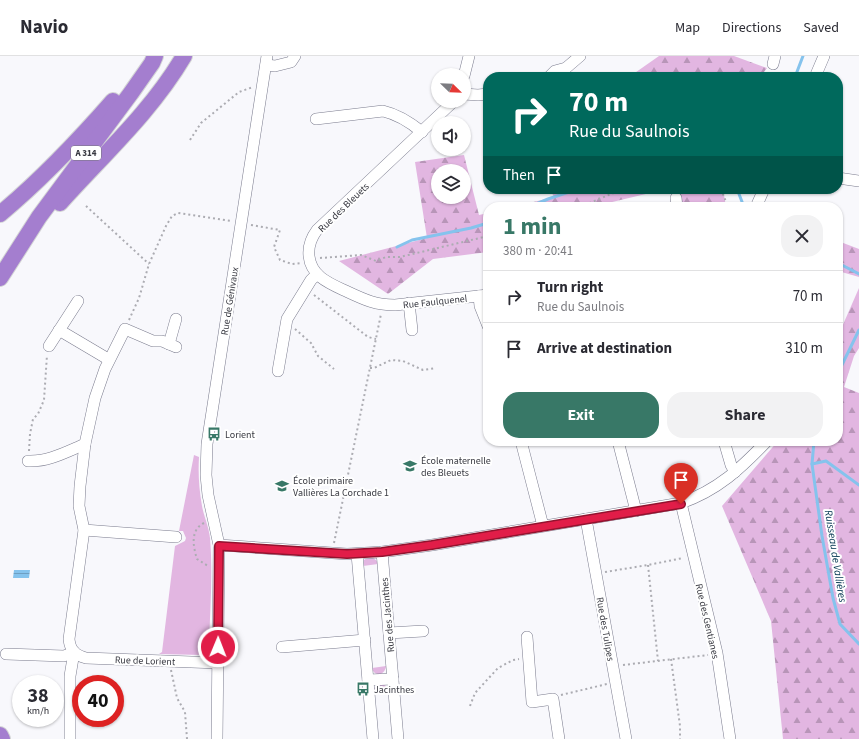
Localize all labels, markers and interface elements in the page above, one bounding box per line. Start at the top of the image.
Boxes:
text: Navio [20,14,68,41]
text: Map [675,18,700,38]
text: Directions [722,18,781,38]
text: Saved [803,18,839,38]
north arrow [431,68,471,108]
map controls [431,68,471,204]
text: 70 m [569,82,628,122]
icon: right [503,88,555,140]
button: sound [431,116,471,156]
text: Rue du Saulnois [569,119,690,144]
road number: A 314 [71,146,101,160]
button: layers [431,164,471,204]
icon: arrive [543,164,565,186]
text: Then [503,165,535,186]
street label: Rue des Bleuets [315,180,372,236]
text: 1 min [503,209,561,244]
button: close [781,215,823,257]
text: 380 m · 20:41 [503,242,573,260]
street label: Rue de Génivaux [218,265,242,336]
text: Turn right [537,277,603,298]
icon: right [503,286,525,308]
text: 70 m [793,286,823,307]
street label: Rue Faulquenel [402,292,468,312]
text: Rue du Saulnois [537,298,624,316]
icon: arrive [503,338,525,360]
text: Arrive at destination [537,338,672,359]
text: 310 m [785,338,823,359]
button: Exit [503,392,659,438]
button: Share [667,392,823,438]
bus stop icon: Lorient [206,426,222,442]
place label: Lorient [225,428,256,442]
place label: École maternelle des Bleuets [421,454,491,480]
school or university icon: École maternelle des Bleuets [402,458,418,474]
pin [664,463,698,504]
icon: arrive [670,469,692,491]
place label: École primaire Vallières La Corchade 1 [293,474,389,500]
school or university icon: École primaire Vallières La Corchade 1 [274,478,290,494]
water label: Ruisseau de Vallières [821,509,850,604]
street label: Rue des Jacinthes [378,577,398,653]
street label: Rue des Gentianes [692,582,722,660]
street label: Rue des Tulipes [592,596,618,662]
position arrow [197,626,239,668]
street label: Rue de Lorient [114,653,176,669]
speed limit sign: 40 [72,675,124,727]
bus stop icon: Jacinthes [355,681,371,697]
text: 38 [27,682,49,710]
place label: Jacinthes [374,683,414,697]
text: km/h [27,704,49,718]

